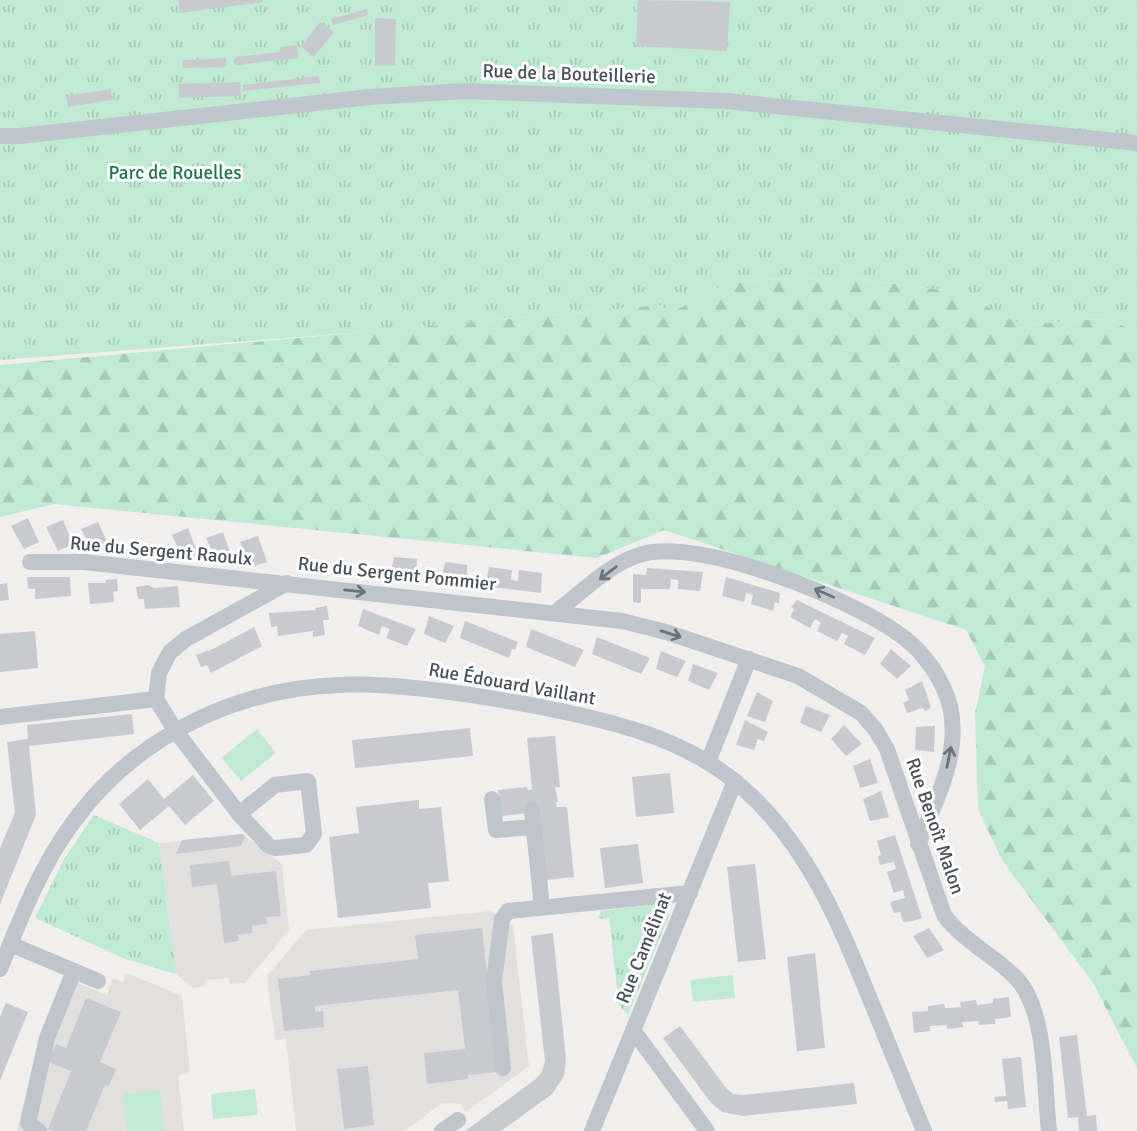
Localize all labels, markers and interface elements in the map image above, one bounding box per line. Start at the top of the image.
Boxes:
street label: Rue de la Bouteillerie [482,59,656,89]
park label: Parc de Rouelles [109,161,242,185]
street label: Rue du Sergent Raoulx [69,531,253,571]
street label: Rue du Sergent Pommier [297,552,497,596]
one-way arrow [599,565,617,580]
one-way arrow [343,584,365,597]
one-way arrow [813,586,835,599]
one-way arrow [660,628,682,641]
street label: Rue Édouard Vaillant [427,657,598,711]
one-way arrow [943,746,957,769]
street label: Rue Benoît Malon [900,755,970,897]
street label: Rue Camélinat [611,889,677,1007]

